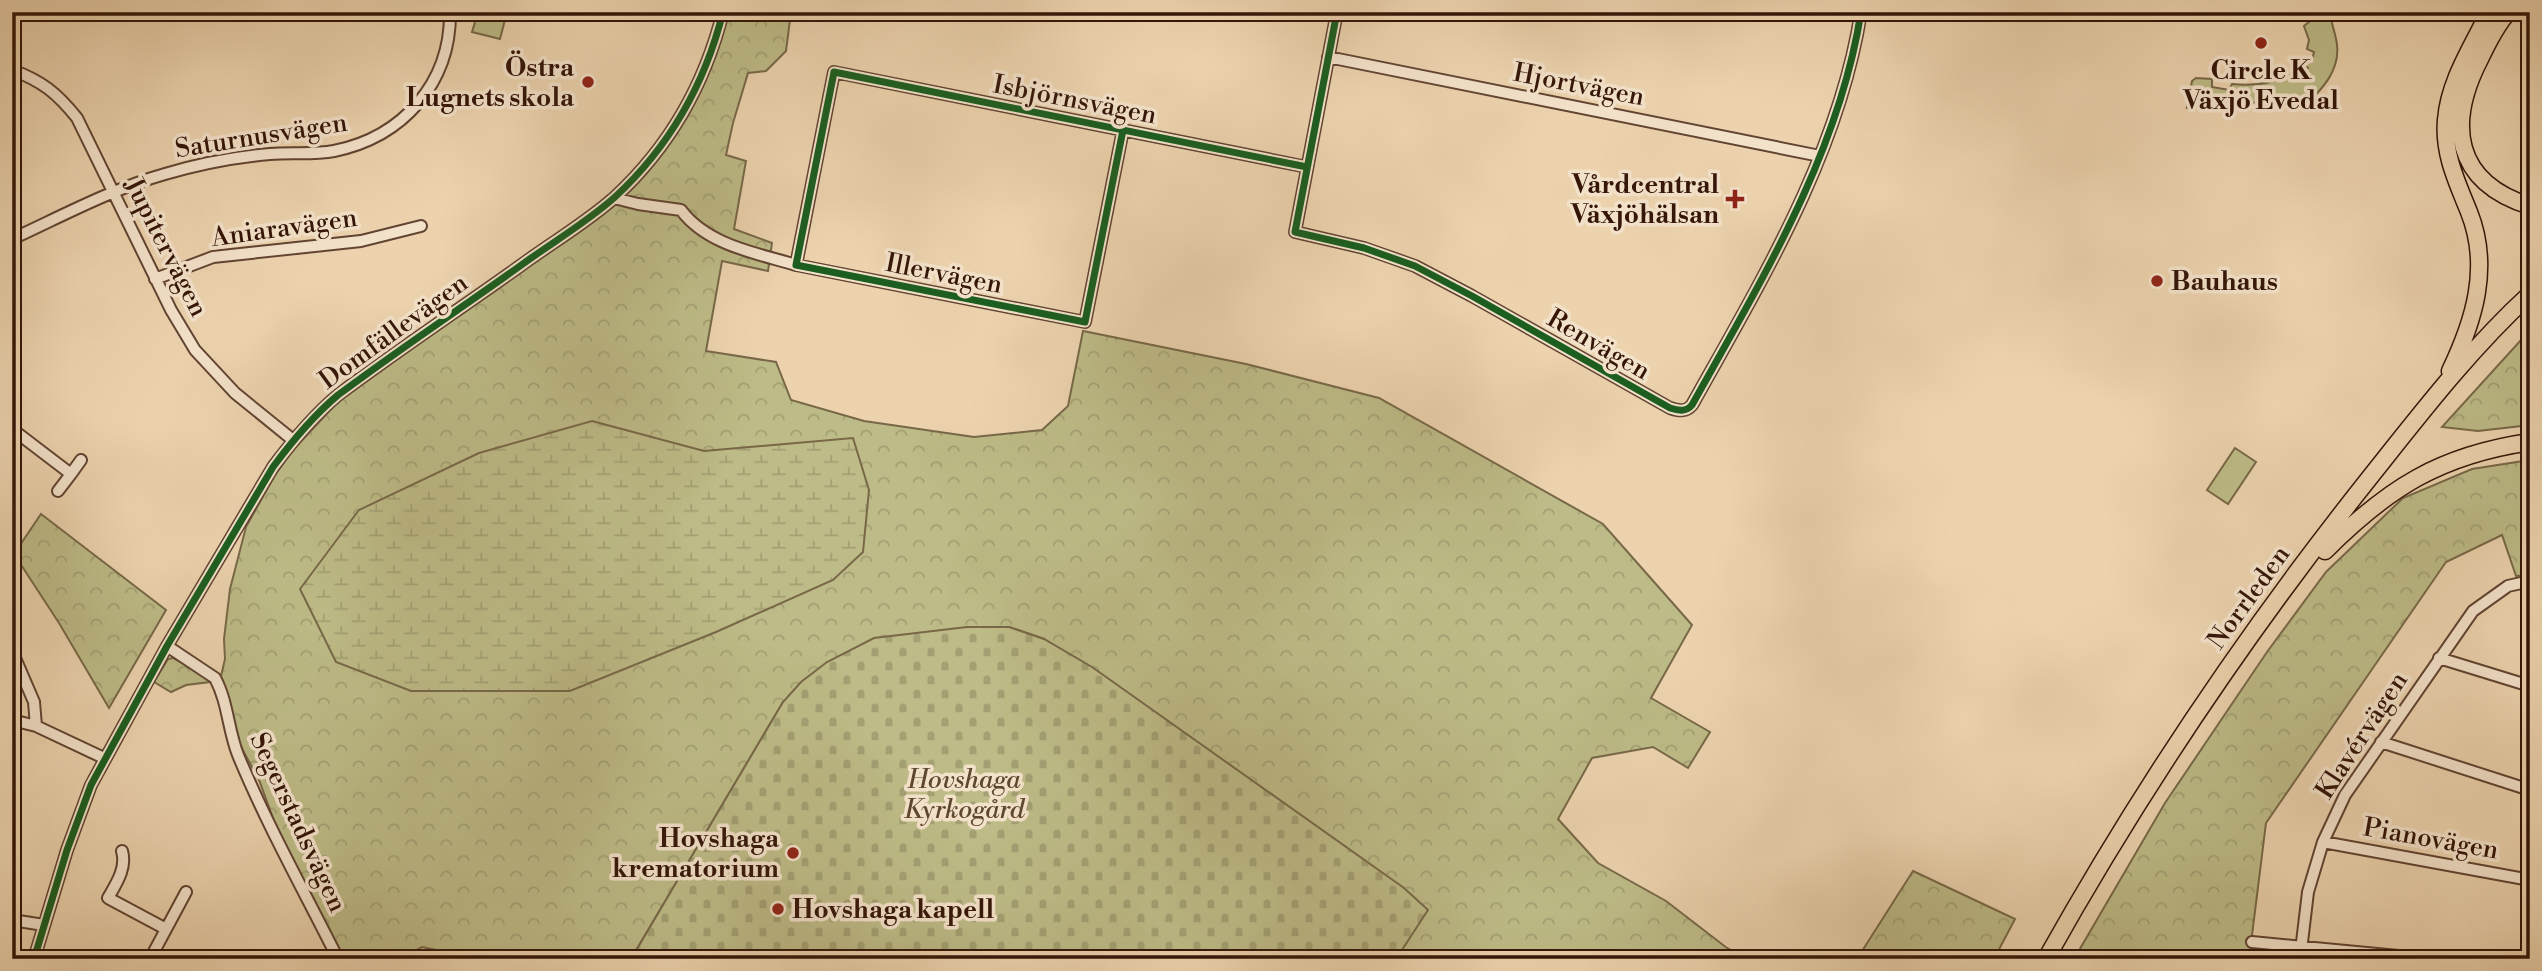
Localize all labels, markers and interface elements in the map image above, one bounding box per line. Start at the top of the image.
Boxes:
marker: Circle K Växjö Evedal [2253,35,2269,51]
place label: Östra Lugnets skola [406,50,575,114]
place label: Circle K Växjö Evedal [2182,55,2339,117]
street label: Hjortvägen [1510,57,1647,113]
street label: Isbjörnsvägen [990,68,1159,132]
marker: Östra Lugnets skola [580,74,596,90]
street label: Saturnusvägen [173,107,349,165]
place label: Vårdcentral Växjöhälsan [1570,169,1719,231]
street label: Jupitervägen [117,172,215,322]
marker: Vårdcentral Växjöhälsan [1725,189,1745,209]
street label: Aniaravägen [208,202,359,254]
street label: Illervägen [883,247,1005,301]
place label: Bauhaus [2171,266,2278,298]
street label: Domfällevägen [313,267,474,397]
marker: Bauhaus [2149,273,2165,289]
street label: Renvägen [1541,303,1656,387]
street label: Norrleden [2200,539,2297,656]
street label: Klavérvägen [2309,666,2415,805]
street label: Segerstadsvägen [243,728,354,917]
park label: Hovshaga Kyrkogård [904,764,1026,826]
street label: Pianovägen [2361,811,2501,867]
place label: Hovshaga krematorium [612,823,780,885]
marker: Hovshaga krematorium [785,845,801,861]
place label: Hovshaga kapell [792,894,995,926]
marker: Hovshaga kapell [770,901,786,917]

